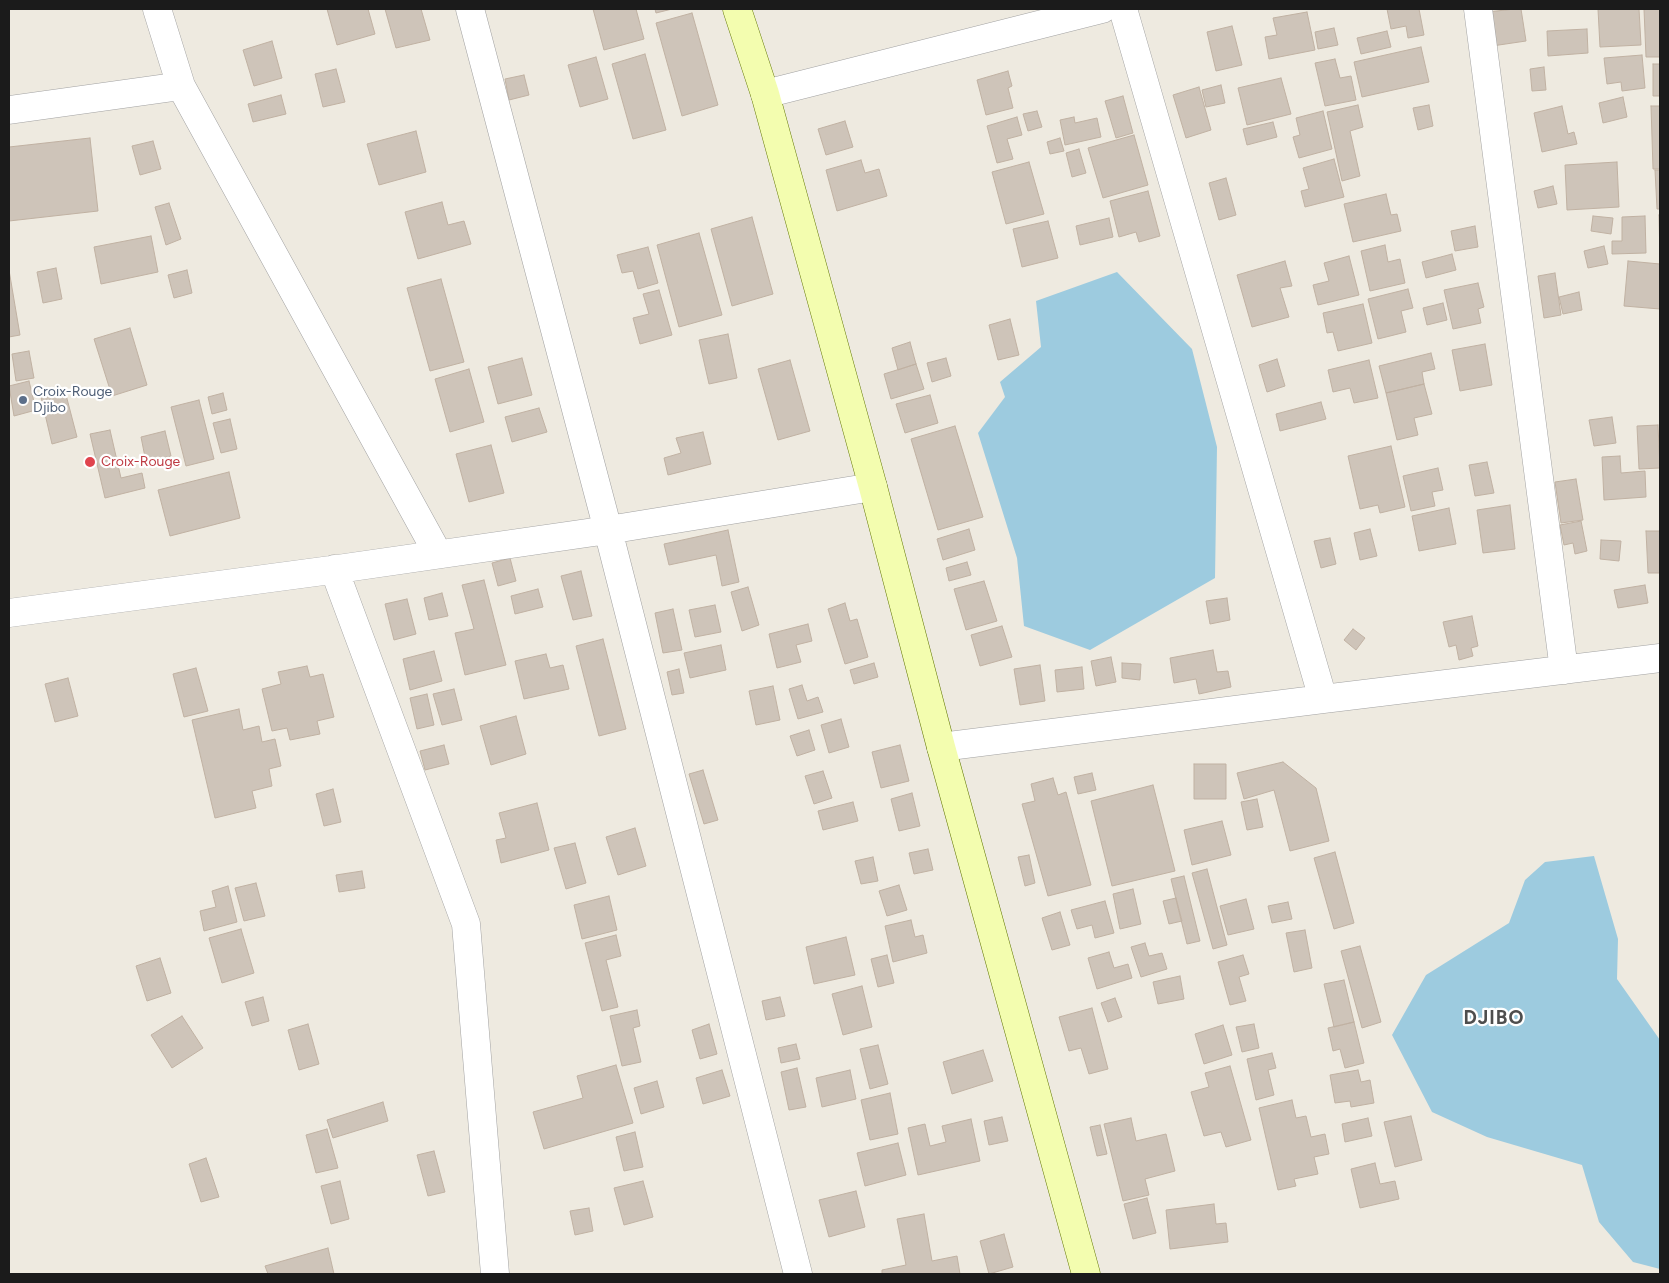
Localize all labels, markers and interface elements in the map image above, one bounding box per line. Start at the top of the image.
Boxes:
place label: Croix-Rouge Djibo [33,384,112,417]
marker: Croix-Rouge Djibo [17,394,29,406]
place label: Croix-Rouge [101,454,180,470]
marker: Croix-Rouge [83,455,97,469]
district label: DJIBO [1463,1007,1525,1029]

